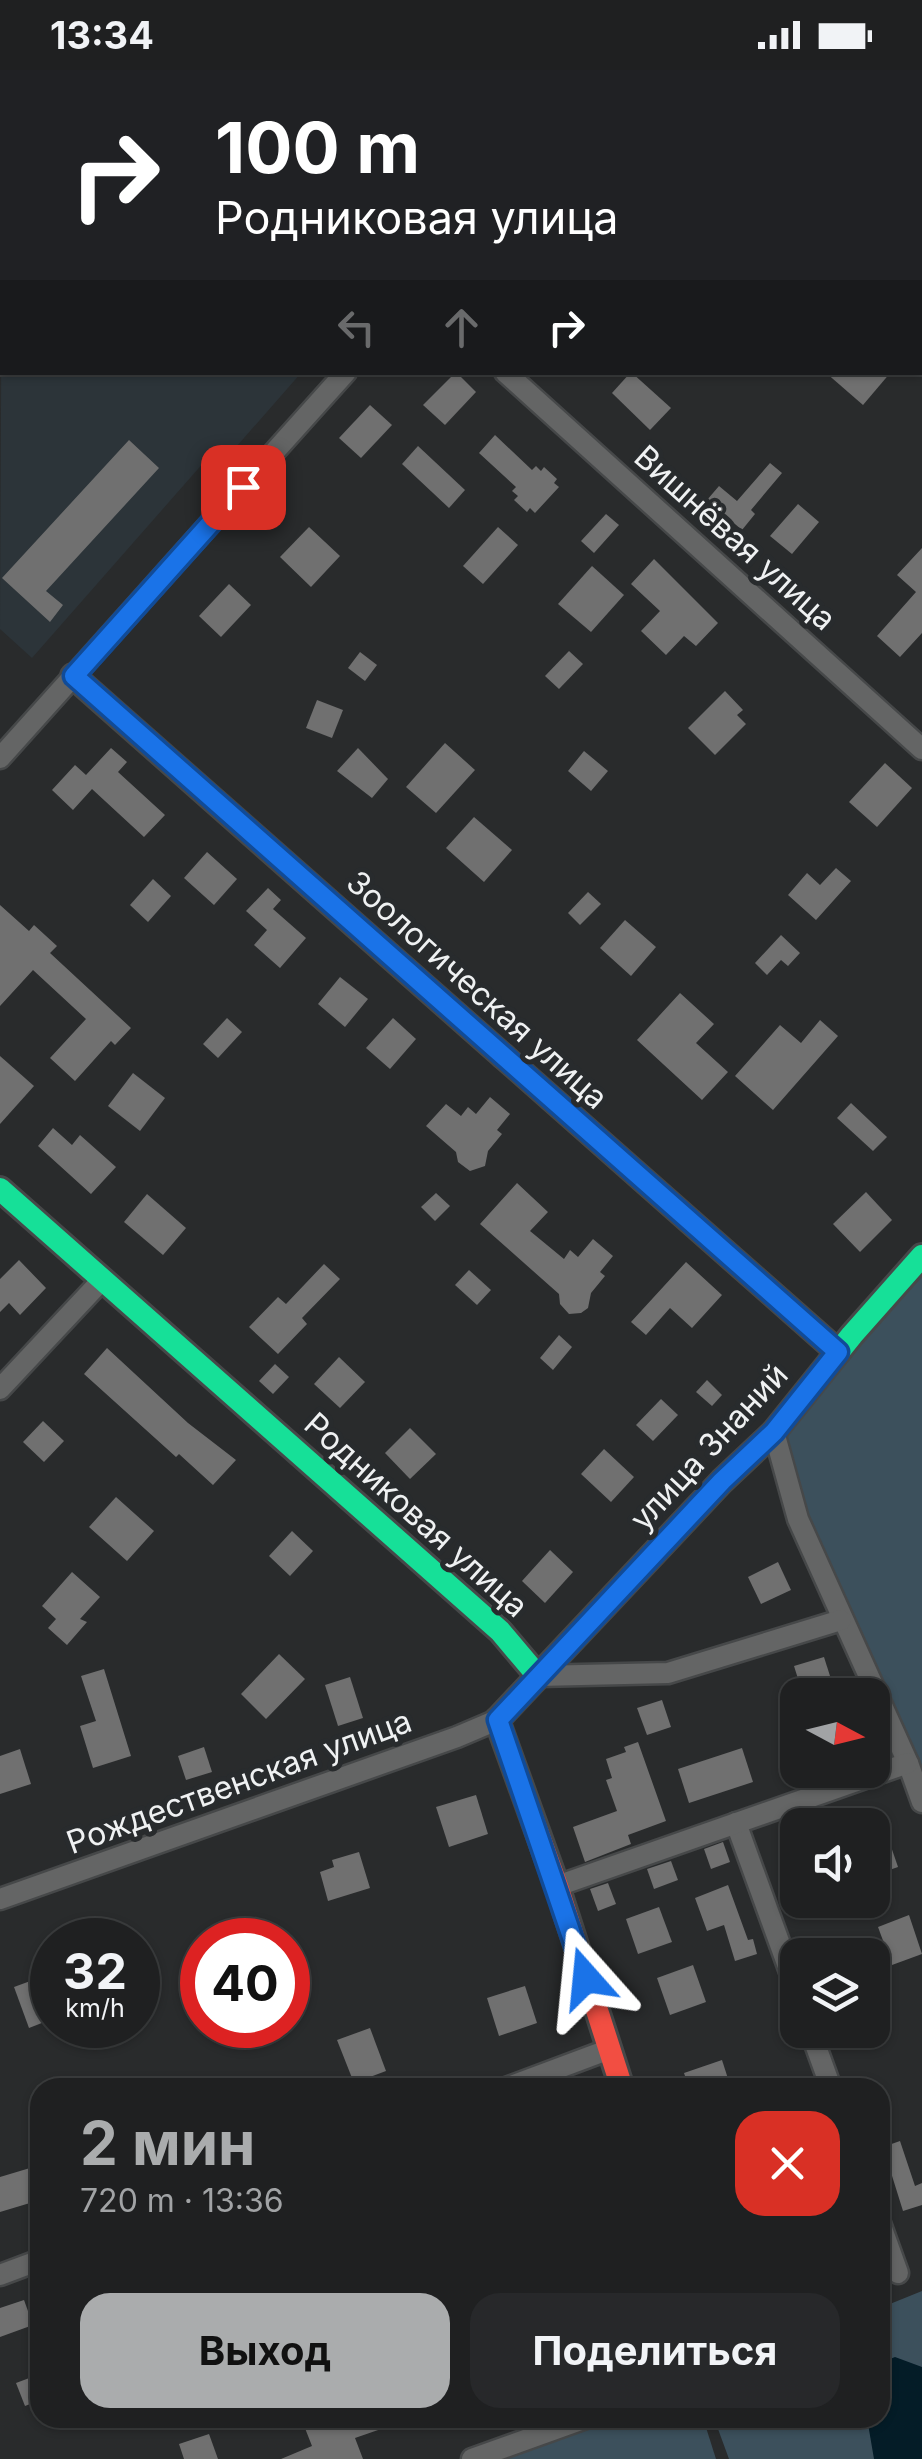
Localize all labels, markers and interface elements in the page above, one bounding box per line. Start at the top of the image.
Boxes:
text: 13:34 [50,12,154,58]
text: 100 m [215,105,420,190]
icon: right [50,110,180,240]
text: Родниковая улица [215,190,618,245]
icon: left [329,300,384,355]
icon: ahead [434,300,489,355]
icon: right [539,300,594,355]
street label: Вишнёвая улица [627,437,844,638]
pin [201,445,286,530]
icon: arrive [216,460,271,515]
street label: Зоологическая улица [339,862,616,1117]
street label: улица Знаний [622,1355,796,1538]
street label: Родниковая улица [297,1404,536,1625]
north arrow [780,1678,890,1788]
map controls [780,1678,890,2048]
street label: Рождественская улица [61,1701,417,1862]
button: sound [780,1808,890,1918]
speed limit sign: 40 [180,1918,310,2048]
position arrow [534,1926,638,2030]
button: layers [780,1938,890,2048]
text: 32 [63,1941,127,2001]
text: km/h [65,1993,125,2023]
text: 2 мин [80,2107,255,2179]
button: close [735,2111,840,2216]
text: 720 m · 13:36 [80,2181,284,2220]
button: Выход [80,2293,450,2408]
button: Поделиться [470,2293,840,2408]

